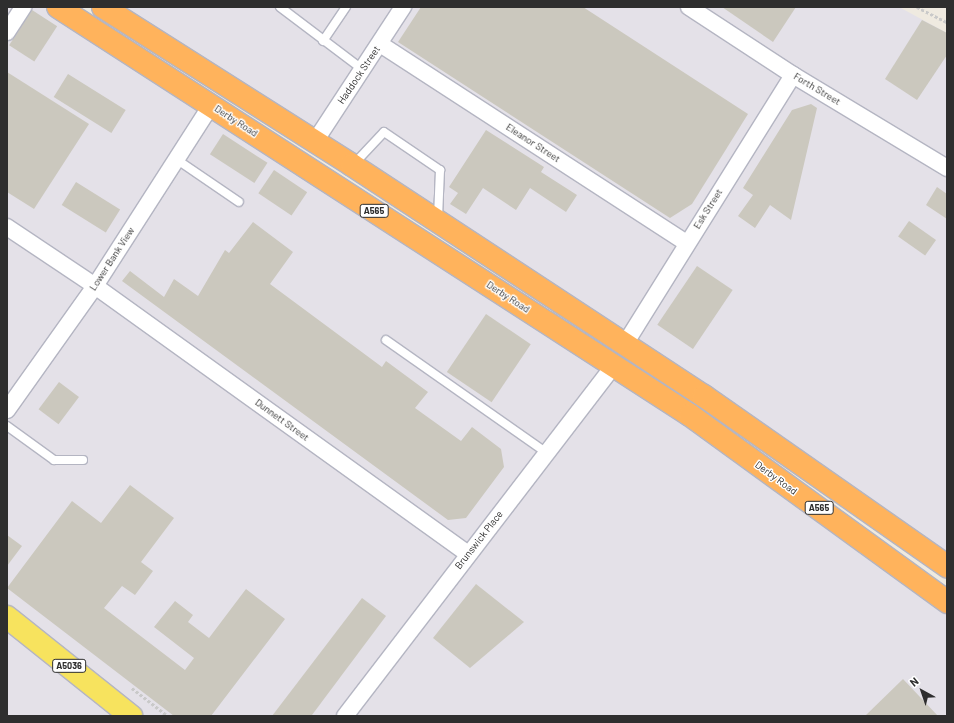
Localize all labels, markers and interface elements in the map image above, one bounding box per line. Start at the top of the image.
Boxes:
street label: Haddock Street [335,44,383,106]
street label: Forth Street [791,70,843,108]
street label: Derby Road [212,103,260,139]
street label: Eleanor Street [504,121,562,165]
street label: Esk Street [691,187,725,231]
road number: A565 [359,204,389,218]
street label: Lower Bank View [87,225,137,293]
street label: Derby Road [484,279,532,315]
street label: Dunnett Street [253,396,311,444]
street label: Derby Road [753,459,799,497]
road number: A565 [804,501,834,515]
street label: Brunswick Place [452,508,506,572]
road number: A5036 [52,659,86,673]
north arrow [902,671,942,711]
text: N [907,674,921,689]

